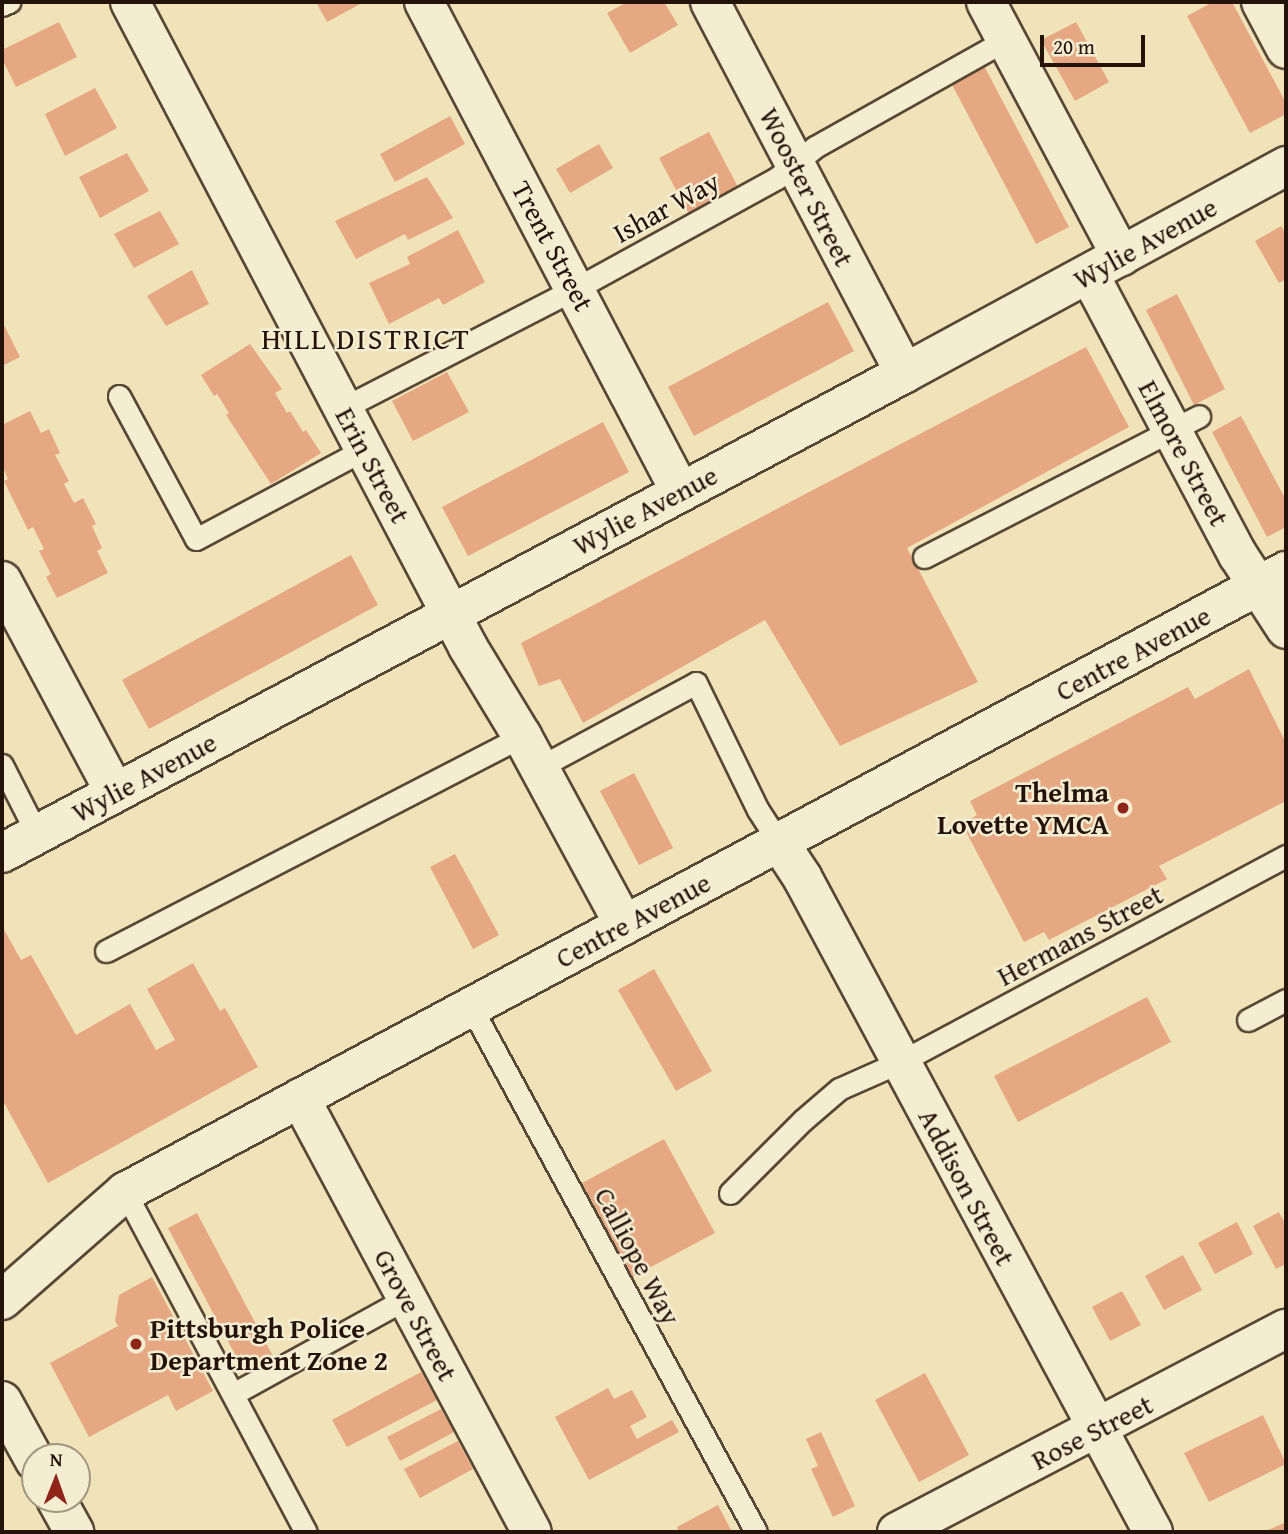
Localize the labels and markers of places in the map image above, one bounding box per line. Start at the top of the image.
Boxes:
place label: Thelma Lovette YMCA [937,775,1109,841]
marker: Thelma Lovette YMCA [1115,800,1131,816]
place label: Pittsburgh Police Department Zone 2 [150,1311,388,1377]
marker: Pittsburgh Police Department Zone 2 [128,1336,144,1352]

